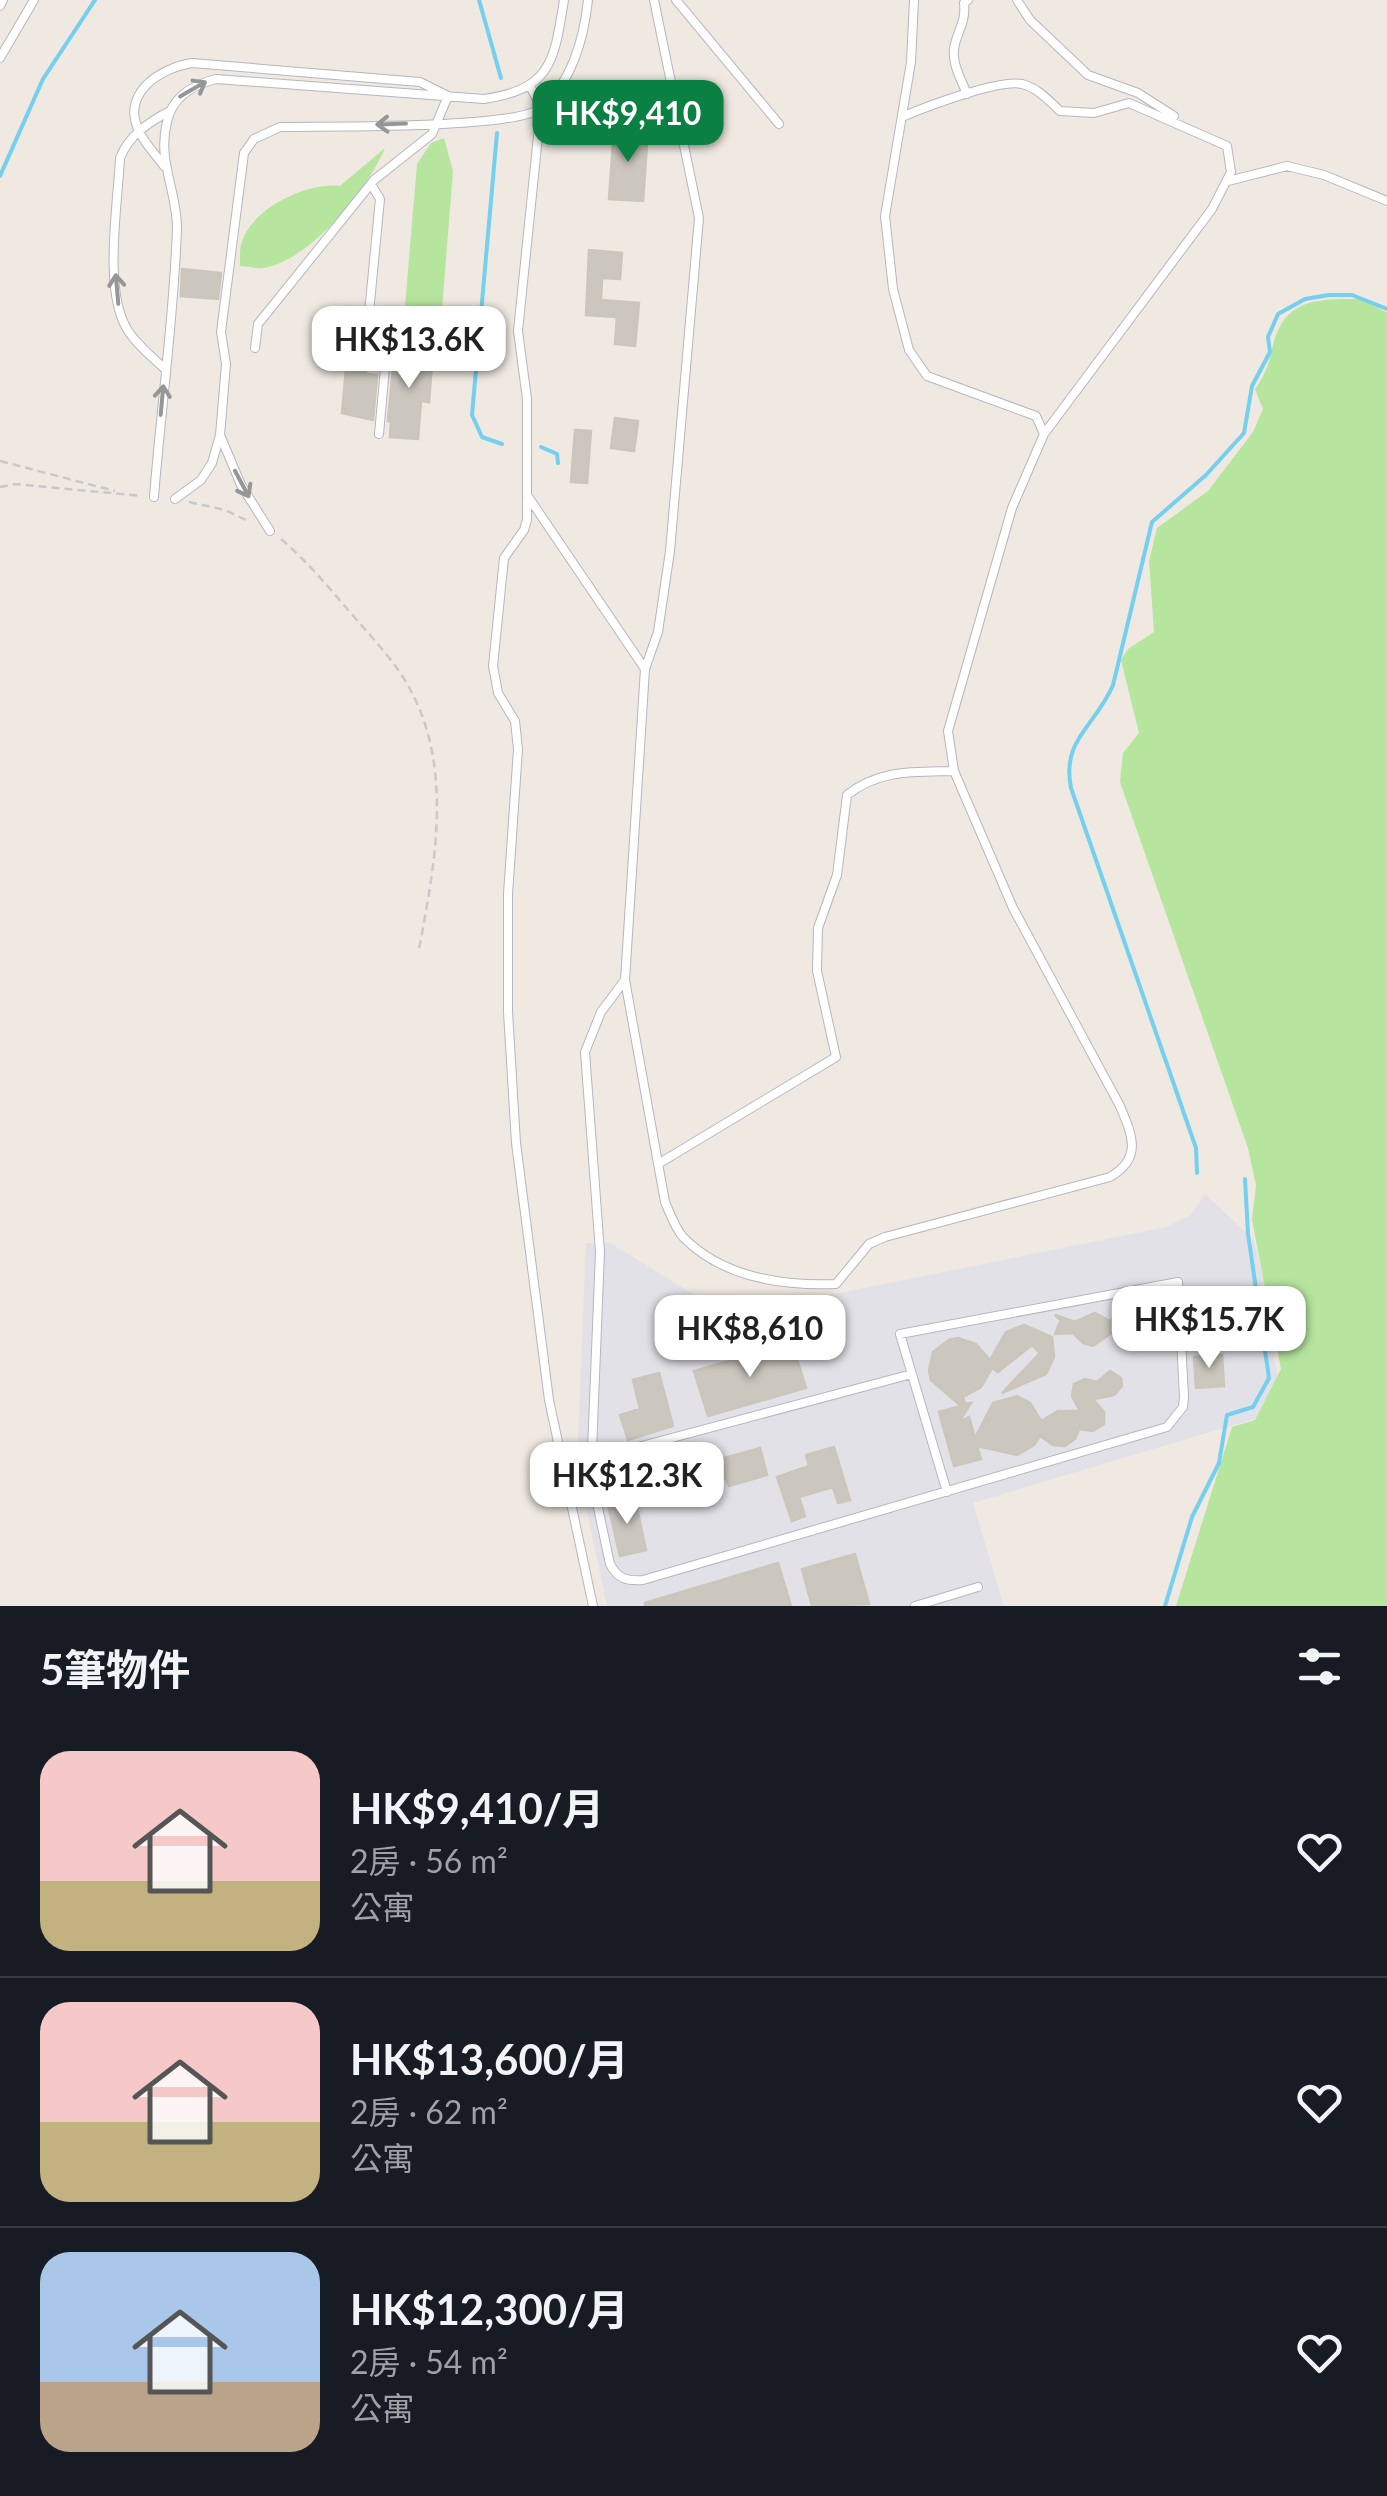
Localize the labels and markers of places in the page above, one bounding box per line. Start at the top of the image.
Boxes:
pin: HK$9,410 [525,80,731,165]
pin: HK$13.6K [306,306,512,391]
pin: HK$15.7K [1106,1286,1312,1371]
pin: HK$8,610 [647,1295,853,1380]
pin: HK$12.3K [524,1442,730,1527]

